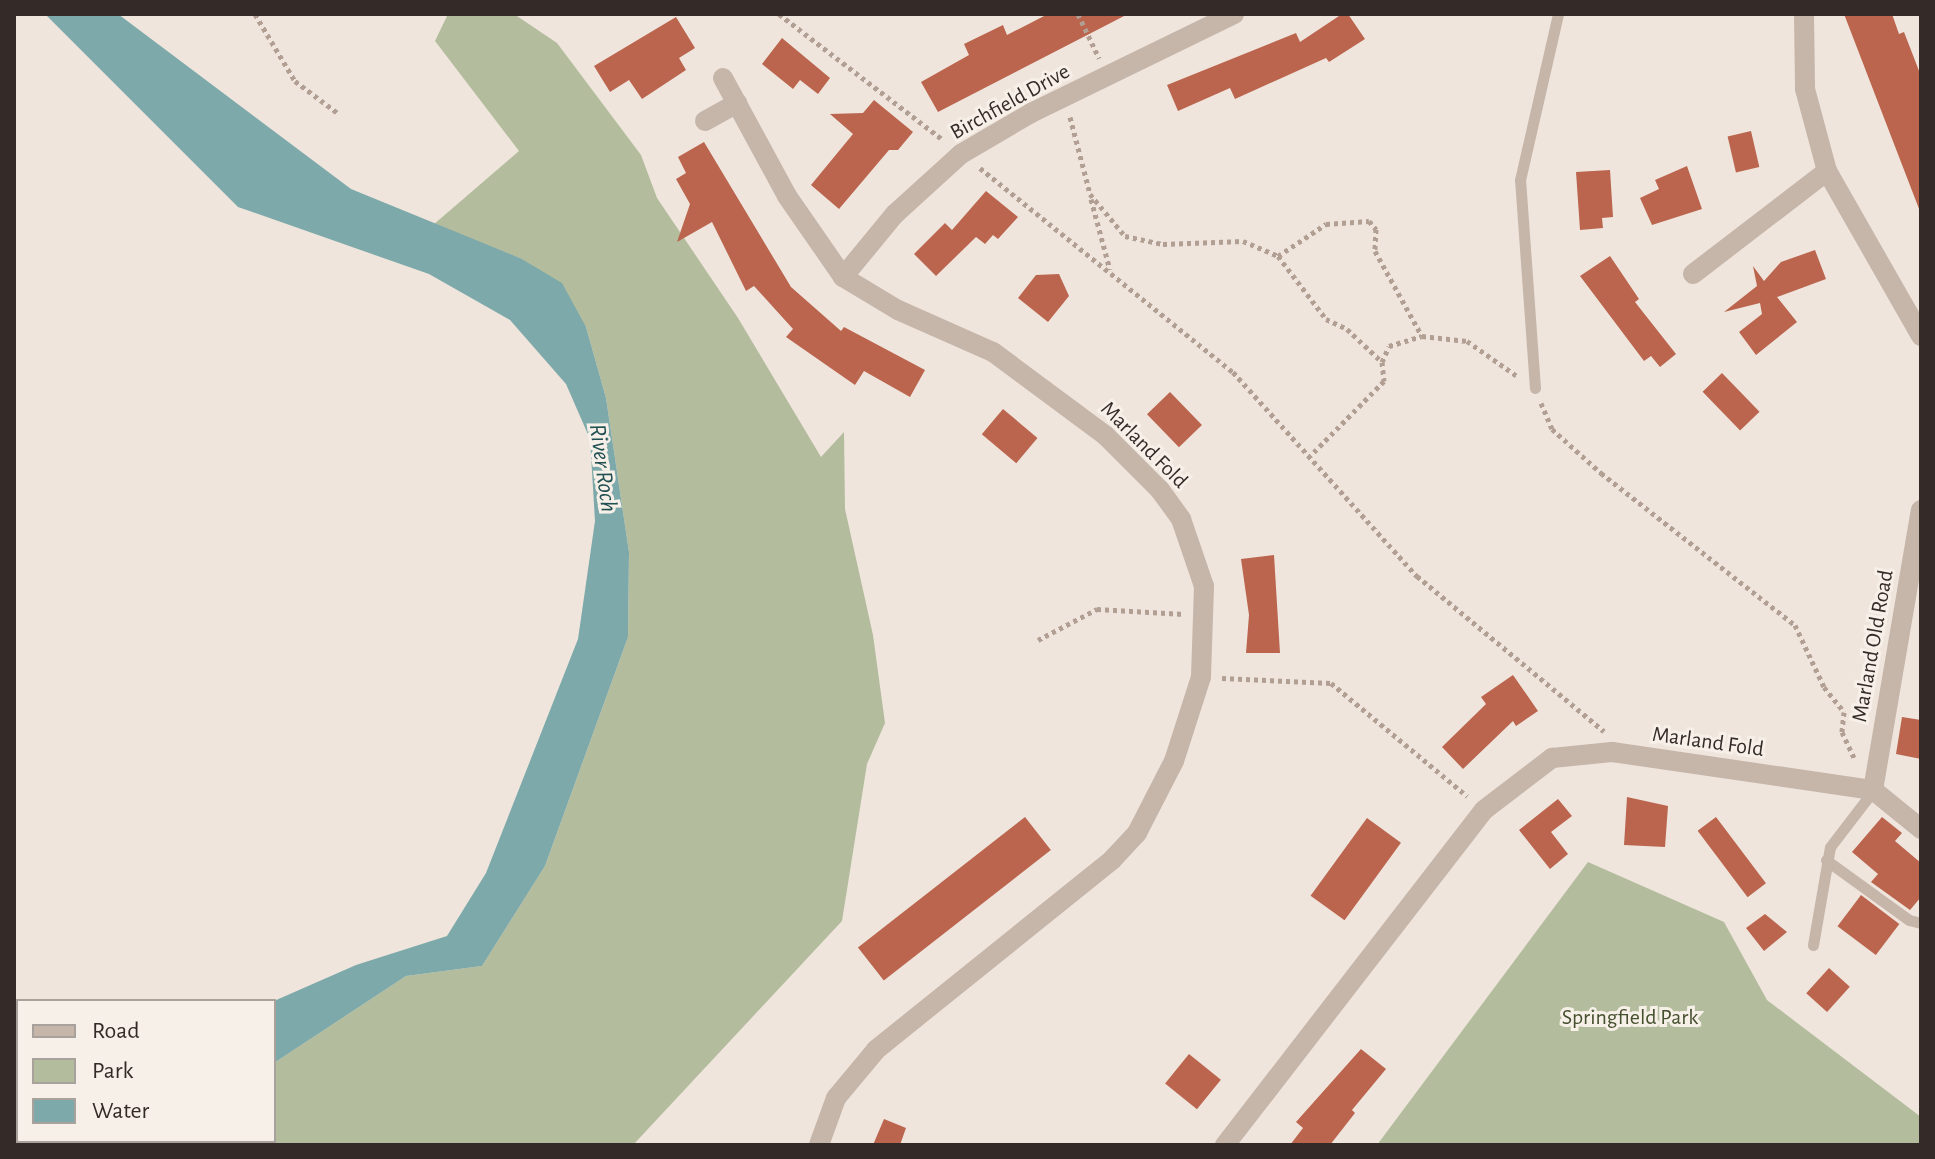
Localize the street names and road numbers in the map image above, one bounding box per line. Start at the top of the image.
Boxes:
street label: Birchfield Drive [946,58,1074,146]
street label: Marland Fold [1095,396,1193,494]
street label: Marland Old Road [1847,568,1899,724]
street label: Marland Fold [1651,721,1765,763]

